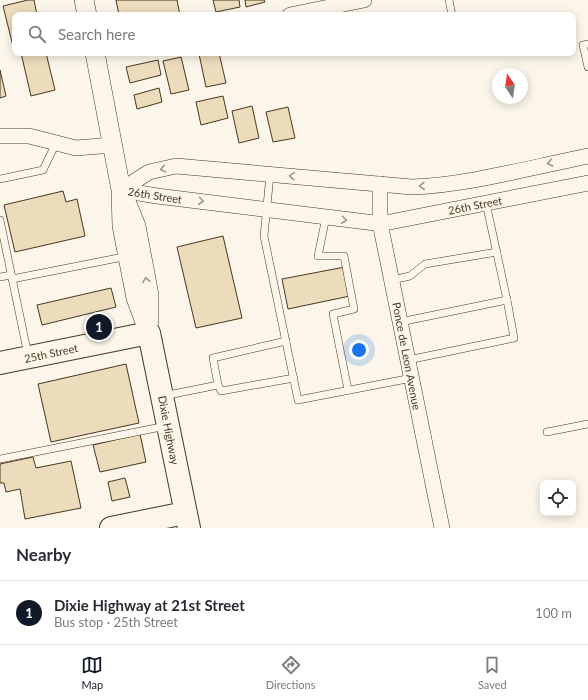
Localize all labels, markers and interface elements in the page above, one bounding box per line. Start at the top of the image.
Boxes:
search box [12,12,576,56]
icon: search [26,23,48,45]
text: Search here [58,25,135,43]
north arrow [492,68,528,104]
one-way arrow [547,159,553,167]
one-way arrow [160,164,166,172]
one-way arrow [289,172,295,181]
one-way arrow [419,182,425,191]
street label: 26th Street [127,184,183,206]
street label: 26th Street [447,193,503,217]
one-way arrow [198,197,204,206]
one-way arrow [341,215,347,224]
one-way arrow [143,277,151,283]
street label: Ponce de Leon Avenue [390,301,424,411]
pin: 1 [86,312,112,342]
your location [349,340,369,360]
street label: 25th Street [23,341,79,365]
street label: Dixie Highway [156,394,182,466]
map controls [540,480,576,516]
button: locate [540,480,576,516]
text: Nearby [16,544,71,565]
text: Dixie Highway at 21st Street [54,596,245,614]
text: 1 [25,605,33,621]
text: 100 m [535,605,572,621]
text: Bus stop · 25th Street [54,614,178,630]
tab: Map [81,654,103,691]
tab: Directions [266,654,315,691]
tab: Saved [478,654,507,691]

